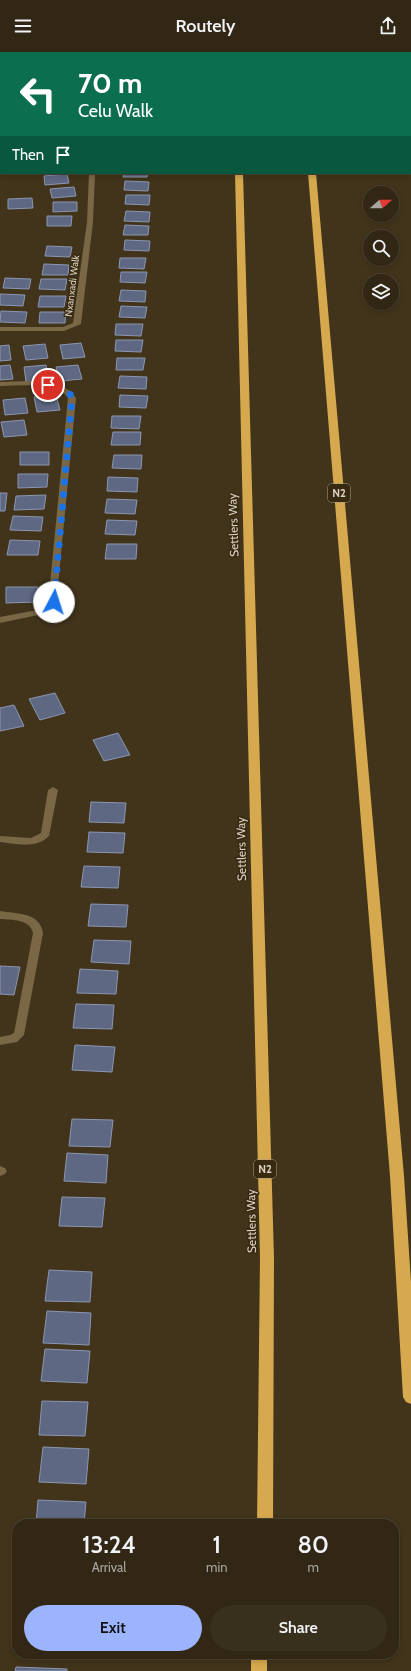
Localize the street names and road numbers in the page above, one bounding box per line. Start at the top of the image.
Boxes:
street label: Nxanxadi Walk [62,254,82,318]
road number: N2 [328,484,350,502]
street label: Settlers Way [224,493,242,557]
street label: Settlers Way [233,817,249,881]
road number: N2 [254,1160,276,1178]
street label: Settlers Way [243,1189,259,1253]

